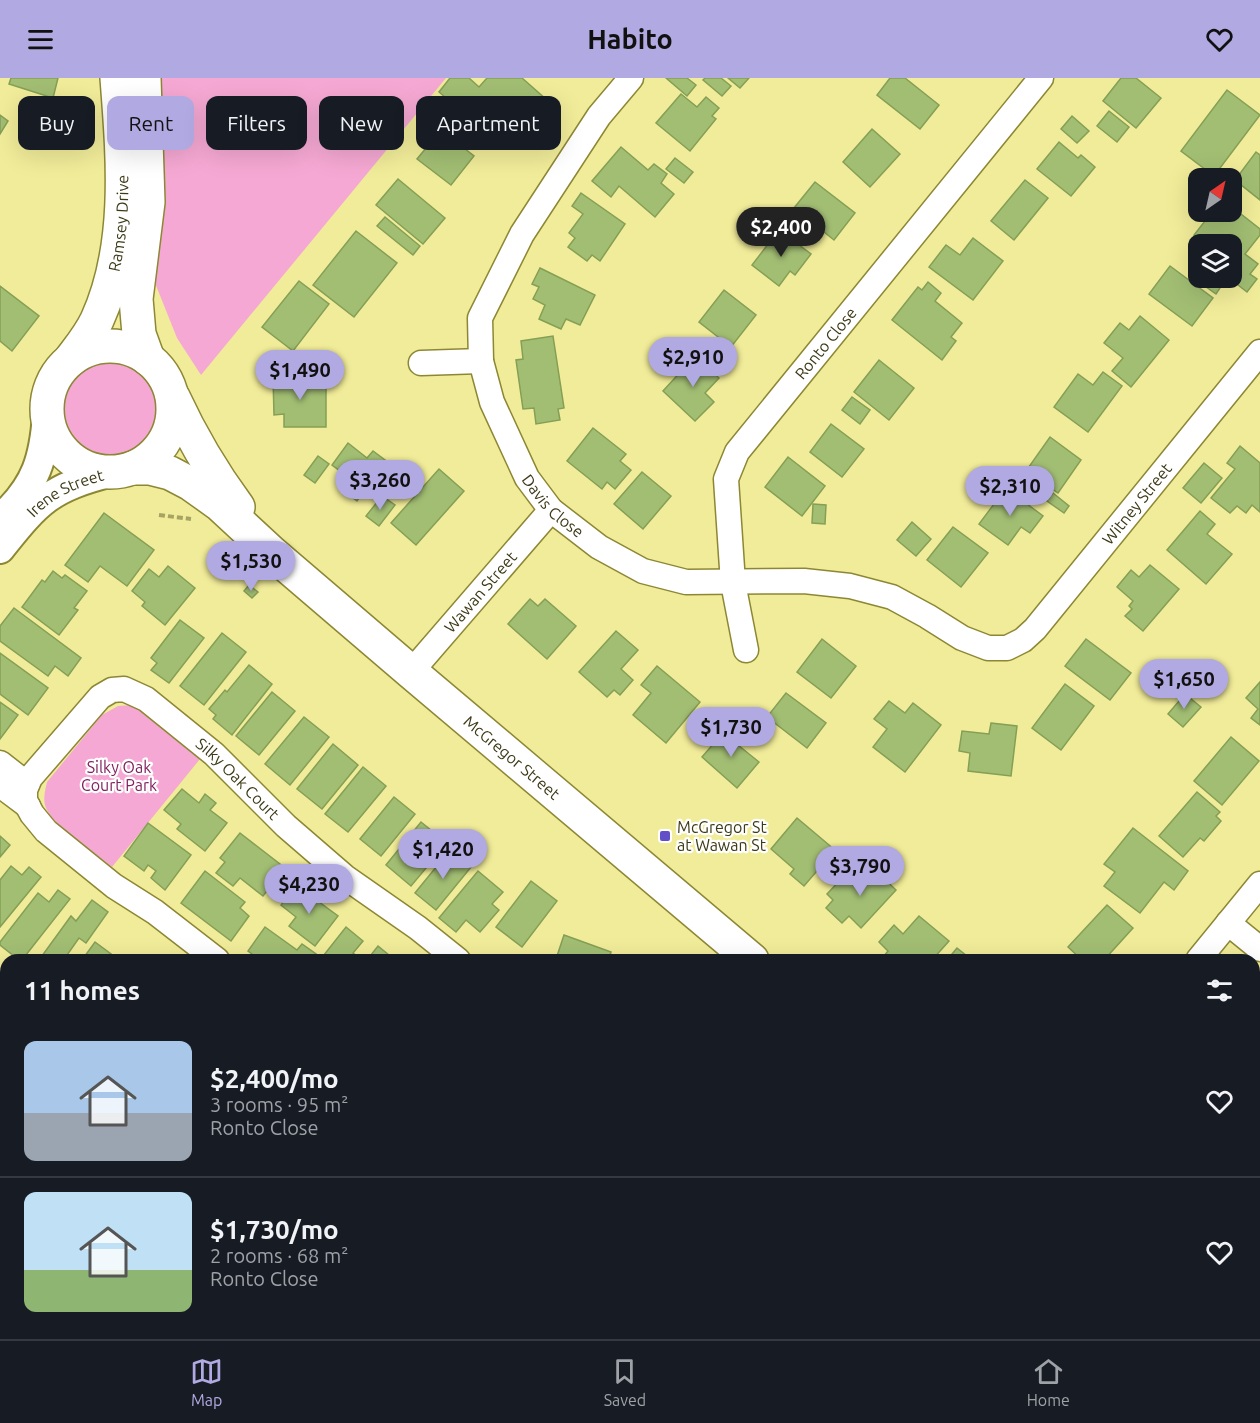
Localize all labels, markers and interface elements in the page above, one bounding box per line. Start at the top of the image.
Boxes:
icon: menu [24,23,57,56]
icon: heart [1203,23,1236,56]
text: Habito [587,24,673,54]
chip: Buy [18,96,95,150]
chip: Rent [107,96,194,150]
chip: Filters [206,96,307,150]
chip: New [319,96,404,150]
chip: Apartment [416,96,561,150]
north arrow [1188,168,1242,222]
map controls [1188,168,1242,288]
street label: Ramsey Drive [105,175,131,273]
pin: $2,400 [732,207,830,258]
text: $2,400 [750,215,812,238]
button: layers [1188,234,1242,288]
street label: Ronto Close [791,304,860,382]
pin: $2,910 [644,337,742,388]
text: $2,910 [662,345,724,368]
pin: $1,490 [251,350,349,401]
text: $1,490 [269,358,331,381]
street label: Witney Street [1098,459,1176,548]
pin: $3,260 [331,460,429,511]
street label: Irene Street [23,465,106,520]
pin: $2,310 [961,466,1059,517]
text: $3,260 [349,468,411,491]
street label: Davis Close [519,471,587,541]
text: $2,310 [979,474,1041,497]
pin: $1,530 [202,541,300,592]
street label: Wawan Street [441,547,521,636]
text: $1,530 [220,549,282,572]
pin: $1,650 [1135,659,1233,710]
text: $1,650 [1153,667,1215,690]
pin: $1,730 [682,707,780,758]
street label: McGregor Street [460,712,564,803]
text: $1,730 [700,715,762,738]
street label: Silky Oak Court [192,734,284,824]
park label: Silky Oak Court Park [81,758,157,794]
place label: McGregor St at Wawan St [677,818,768,854]
pin: $1,420 [394,829,492,880]
marker: McGregor St at Wawan St [658,829,672,843]
text: $1,420 [412,837,474,860]
pin: $3,790 [811,846,909,897]
text: $3,790 [829,854,891,877]
pin: $4,230 [260,864,358,915]
text: $4,230 [278,872,340,895]
icon: filters [1203,974,1236,1007]
text: 11 homes [24,976,140,1005]
text: $2,400/mo [210,1064,339,1093]
icon: home [72,1065,144,1137]
icon: heart [1203,1085,1236,1118]
text: 3 rooms · 95 m² [210,1093,348,1116]
text: Ronto Close [210,1116,319,1139]
text: $1,730/mo [210,1215,339,1244]
icon: home [72,1216,144,1288]
icon: heart [1203,1236,1236,1269]
text: 2 rooms · 68 m² [210,1244,348,1267]
text: Ronto Close [210,1267,319,1290]
tab: Map [190,1355,223,1409]
tab: Saved [604,1355,646,1409]
tab: Home [1027,1355,1070,1409]

